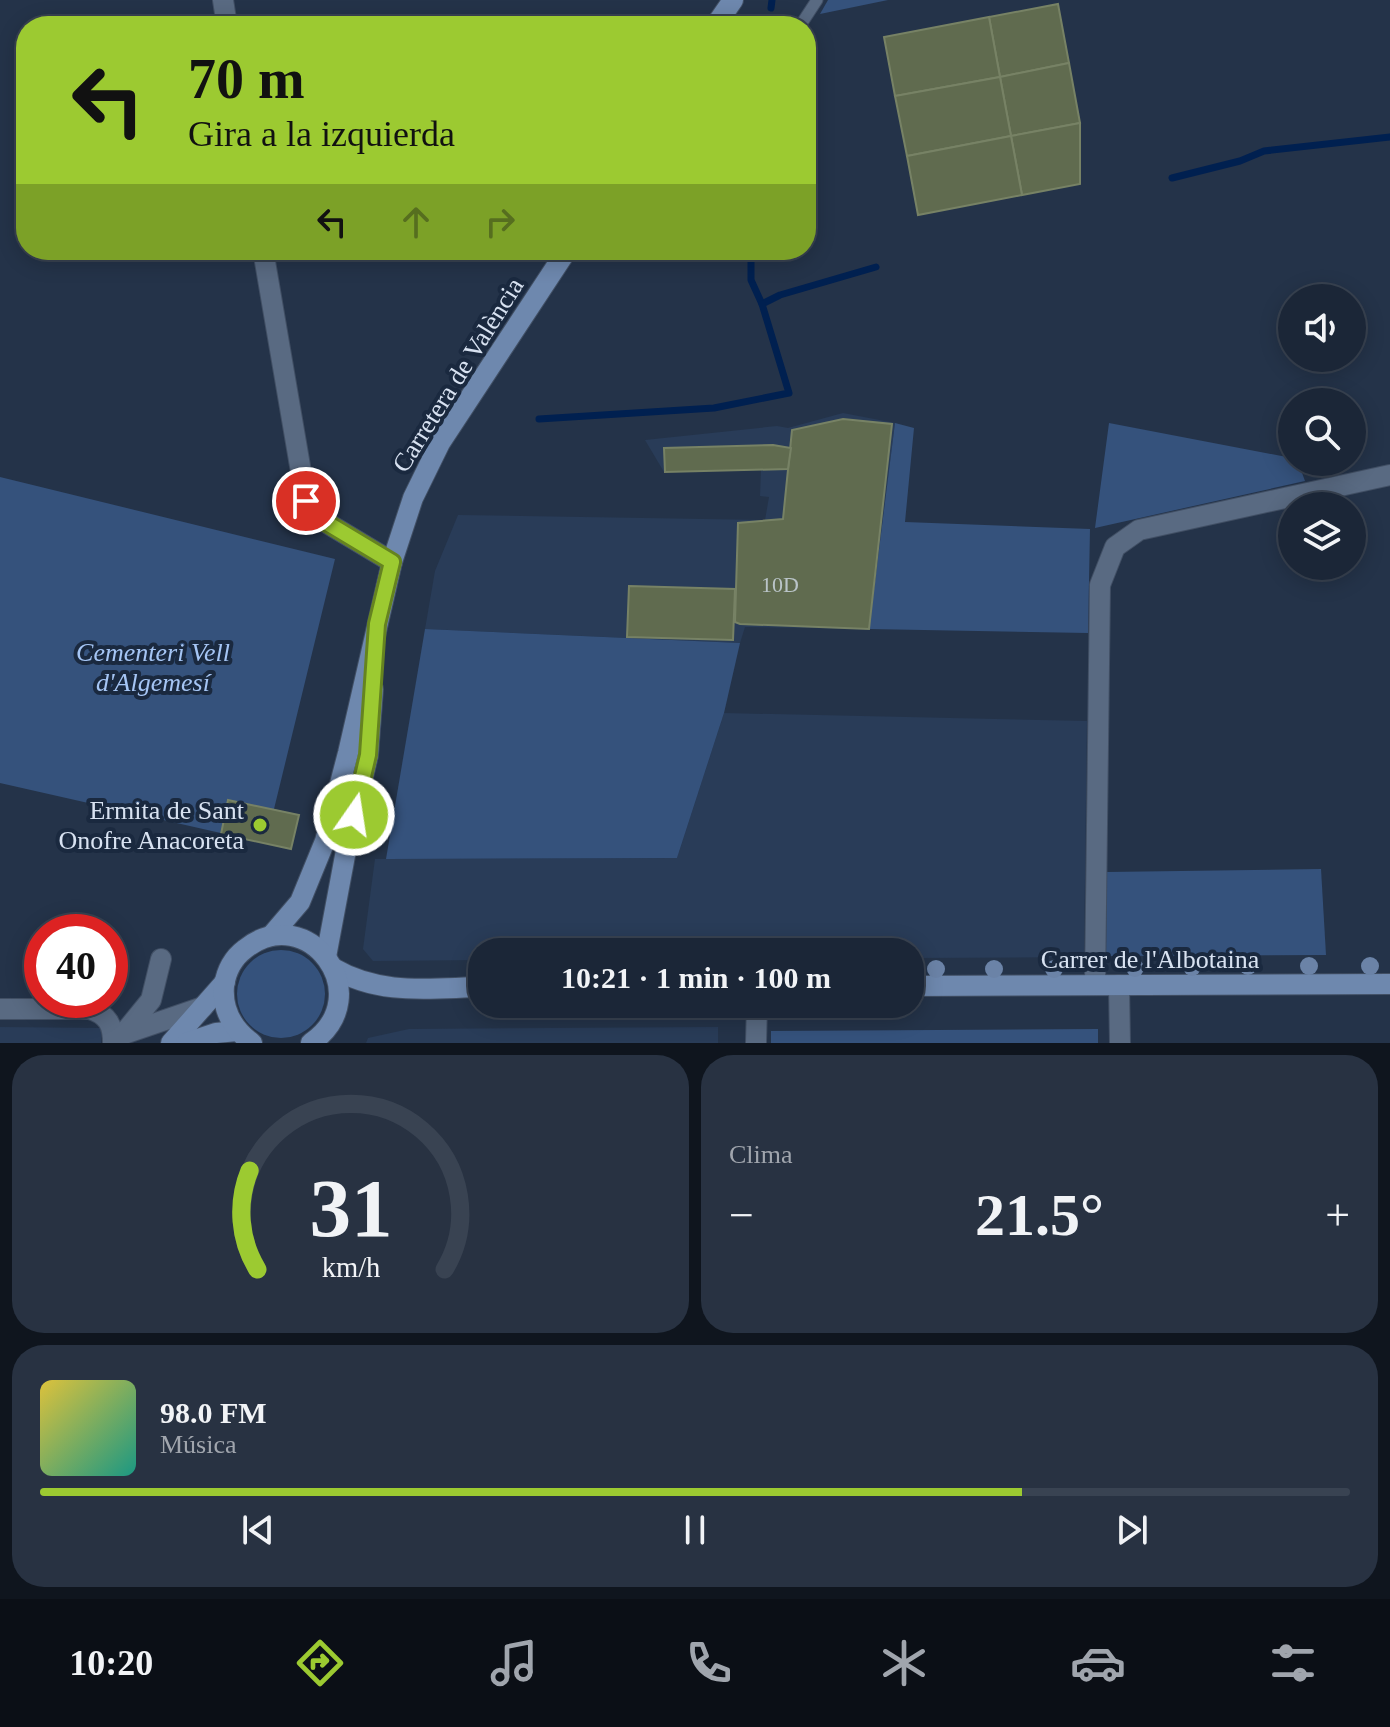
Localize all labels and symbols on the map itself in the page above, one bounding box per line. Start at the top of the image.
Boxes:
street label: Carretera de València [387,272,530,477]
pin [272,467,340,535]
house number: 10D [761,572,799,597]
park label: Cementeri Vell d'Algemesí [76,638,230,697]
position arrow [312,773,396,857]
place label: Ermita de Sant Onofre Anacoreta [58,796,245,855]
marker: Ermita de Sant Onofre Anacoreta [251,816,269,834]
speed limit sign: 40 [24,914,128,1018]
street label: Carrer de l'Albotaina [1041,945,1260,974]

